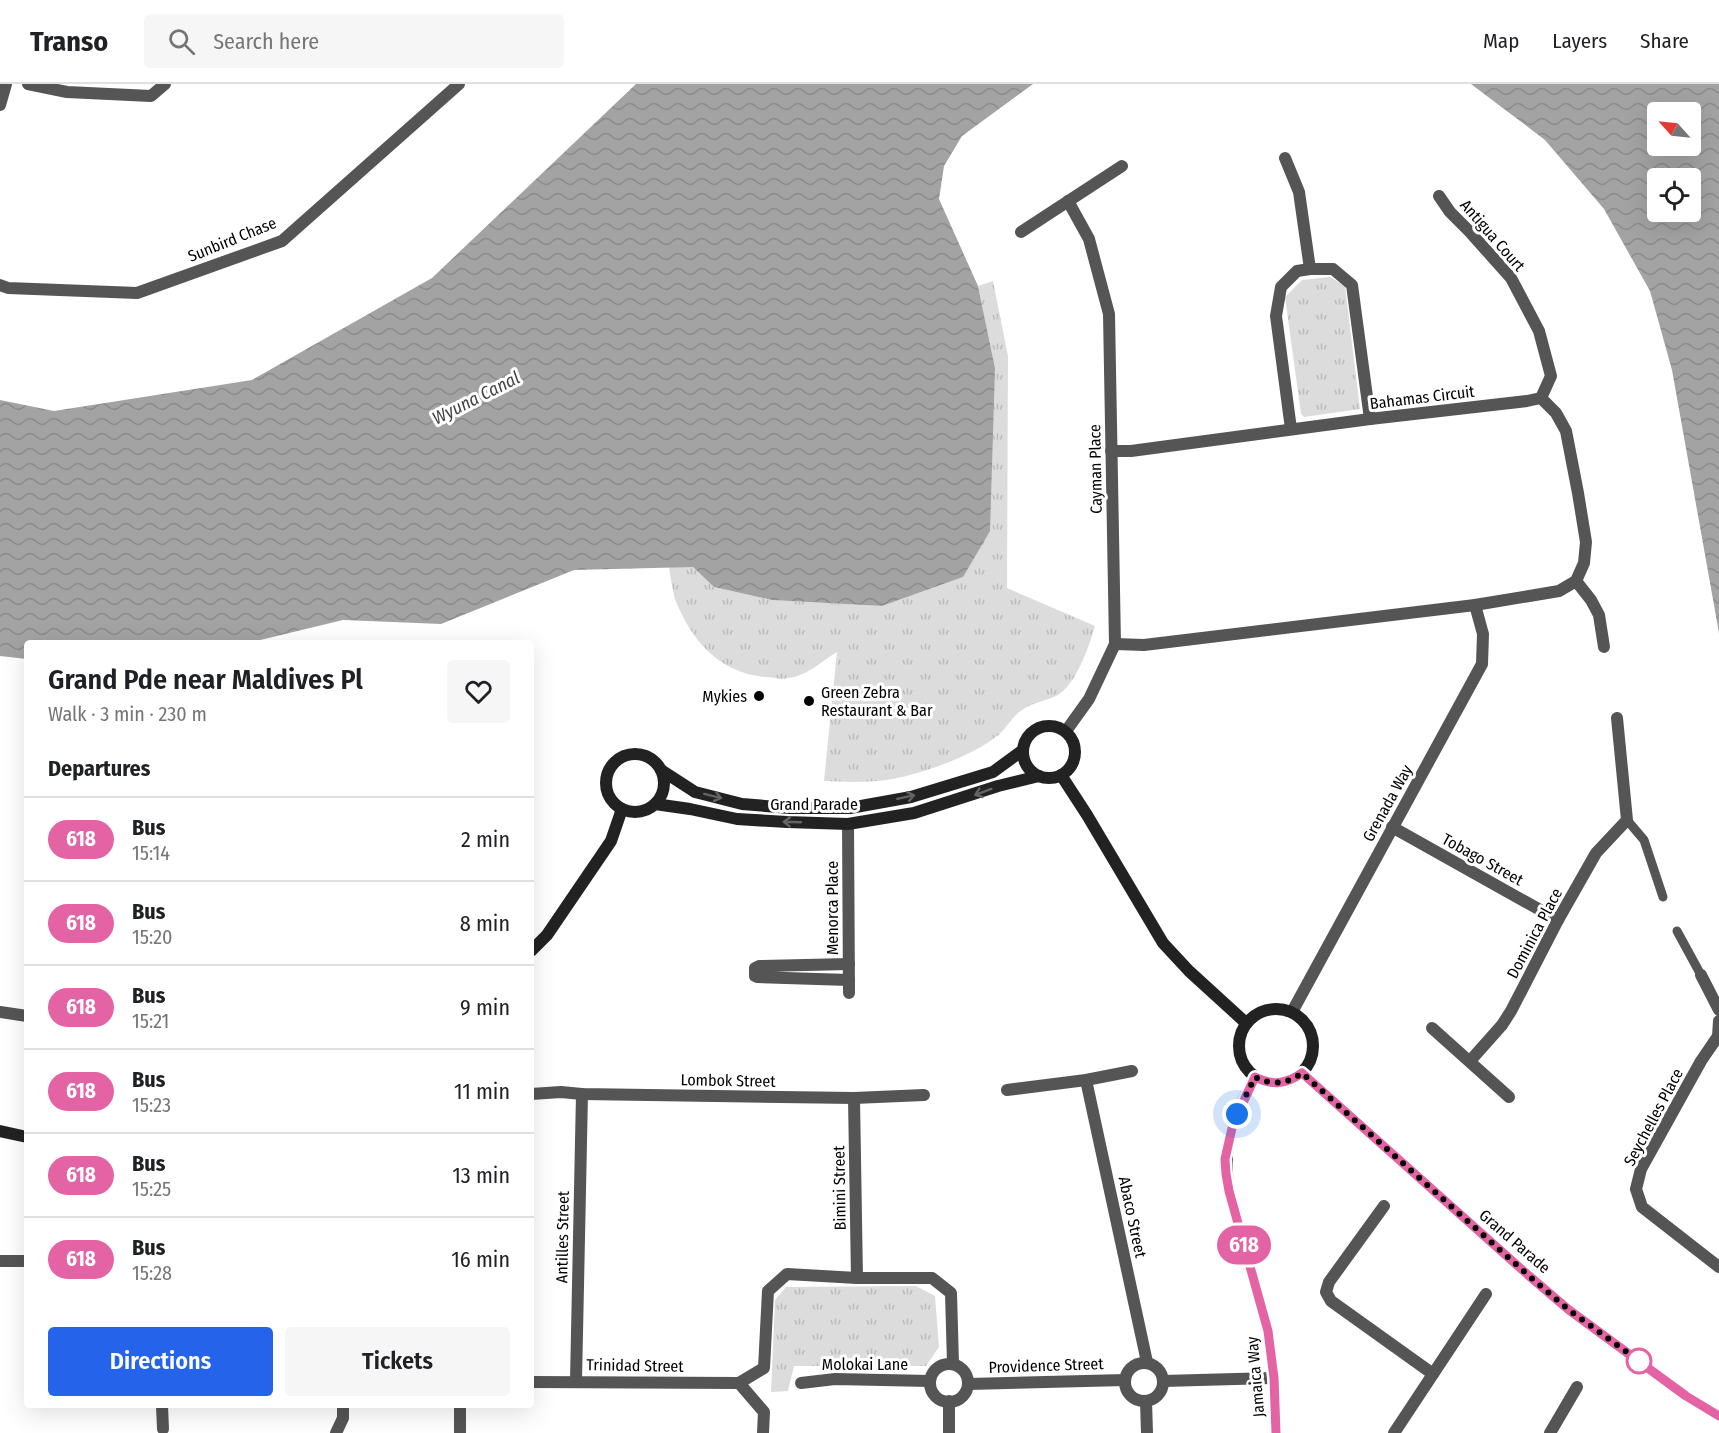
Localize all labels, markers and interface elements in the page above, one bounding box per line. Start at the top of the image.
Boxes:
search box [144,14,564,68]
text: Transo [30,25,108,58]
icon: search [165,25,198,58]
text: Search here [213,28,319,55]
text: Map [1483,28,1519,54]
text: Layers [1552,28,1607,54]
text: Share [1640,28,1689,54]
north arrow [1647,102,1701,156]
map controls [1647,102,1701,222]
button: locate [1647,168,1701,222]
street label: Antigua Court [1456,196,1529,276]
street label: Sunbird Chase [185,213,279,266]
water label: Wyuna Canal [429,366,524,429]
street label: Bahamas Circuit [1369,382,1476,413]
street label: Cayman Place [1085,424,1106,514]
button: heart [447,660,510,723]
text: Grand Pde near Maldives Pl [48,663,363,696]
place label: Green Zebra Restaurant & Bar [821,683,933,720]
place label: Mykies [702,687,747,706]
marker: Mykies [752,689,766,703]
marker: Green Zebra Restaurant & Bar [802,694,816,708]
text: Walk · 3 min · 230 m [48,702,207,726]
text: Departures [48,755,150,782]
street label: Grenada Way [1359,761,1417,845]
one-way arrow [974,787,993,798]
one-way arrow [703,791,722,803]
one-way arrow [895,791,915,802]
street label: Grand Parade [770,795,858,814]
text: Bus [132,814,165,841]
one-way arrow [783,817,802,828]
text: 618 [66,826,96,852]
text: 2 min [461,826,510,853]
street label: Tobago Street [1439,829,1527,890]
text: 15:14 [132,841,170,865]
street label: Menorca Place [823,861,842,955]
street label: Dominica Place [1503,885,1566,982]
text: Bus [132,898,165,925]
text: 618 [66,910,96,936]
text: 8 min [460,910,510,937]
text: 15:20 [132,925,172,949]
text: Bus [132,982,165,1009]
text: 618 [66,994,96,1020]
text: 9 min [460,994,510,1021]
text: 15:21 [132,1009,169,1033]
street label: Seychelles Place [1620,1065,1687,1169]
text: Bus [132,1066,165,1093]
street label: Lombok Street [680,1070,776,1091]
text: 618 [66,1078,96,1104]
text: 11 min [454,1078,510,1105]
text: 15:23 [132,1093,171,1117]
your location [1222,1099,1252,1129]
street label: Bimini Street [829,1145,850,1231]
text: Bus [132,1150,165,1177]
text: 618 [66,1162,96,1188]
text: 13 min [452,1162,510,1189]
street label: Abaco Street [1115,1175,1151,1260]
text: 15:25 [132,1177,171,1201]
street label: Antilles Street [552,1190,573,1283]
street label: Grand Parade [1475,1205,1554,1277]
line badge: 618 [1210,1226,1278,1264]
text: 618 [1229,1232,1259,1258]
text: Bus [132,1234,165,1261]
text: 618 [66,1246,96,1272]
text: 16 min [451,1246,510,1273]
text: 15:28 [132,1261,172,1285]
button: Directions [48,1327,273,1396]
button: Tickets [285,1327,510,1396]
street label: Jamaica Way [1242,1335,1268,1418]
unlabelled marker [1626,1348,1652,1374]
street label: Providence Street [988,1354,1105,1377]
street label: Trinidad Street [586,1355,684,1376]
street label: Molokai Lane [822,1355,908,1374]

